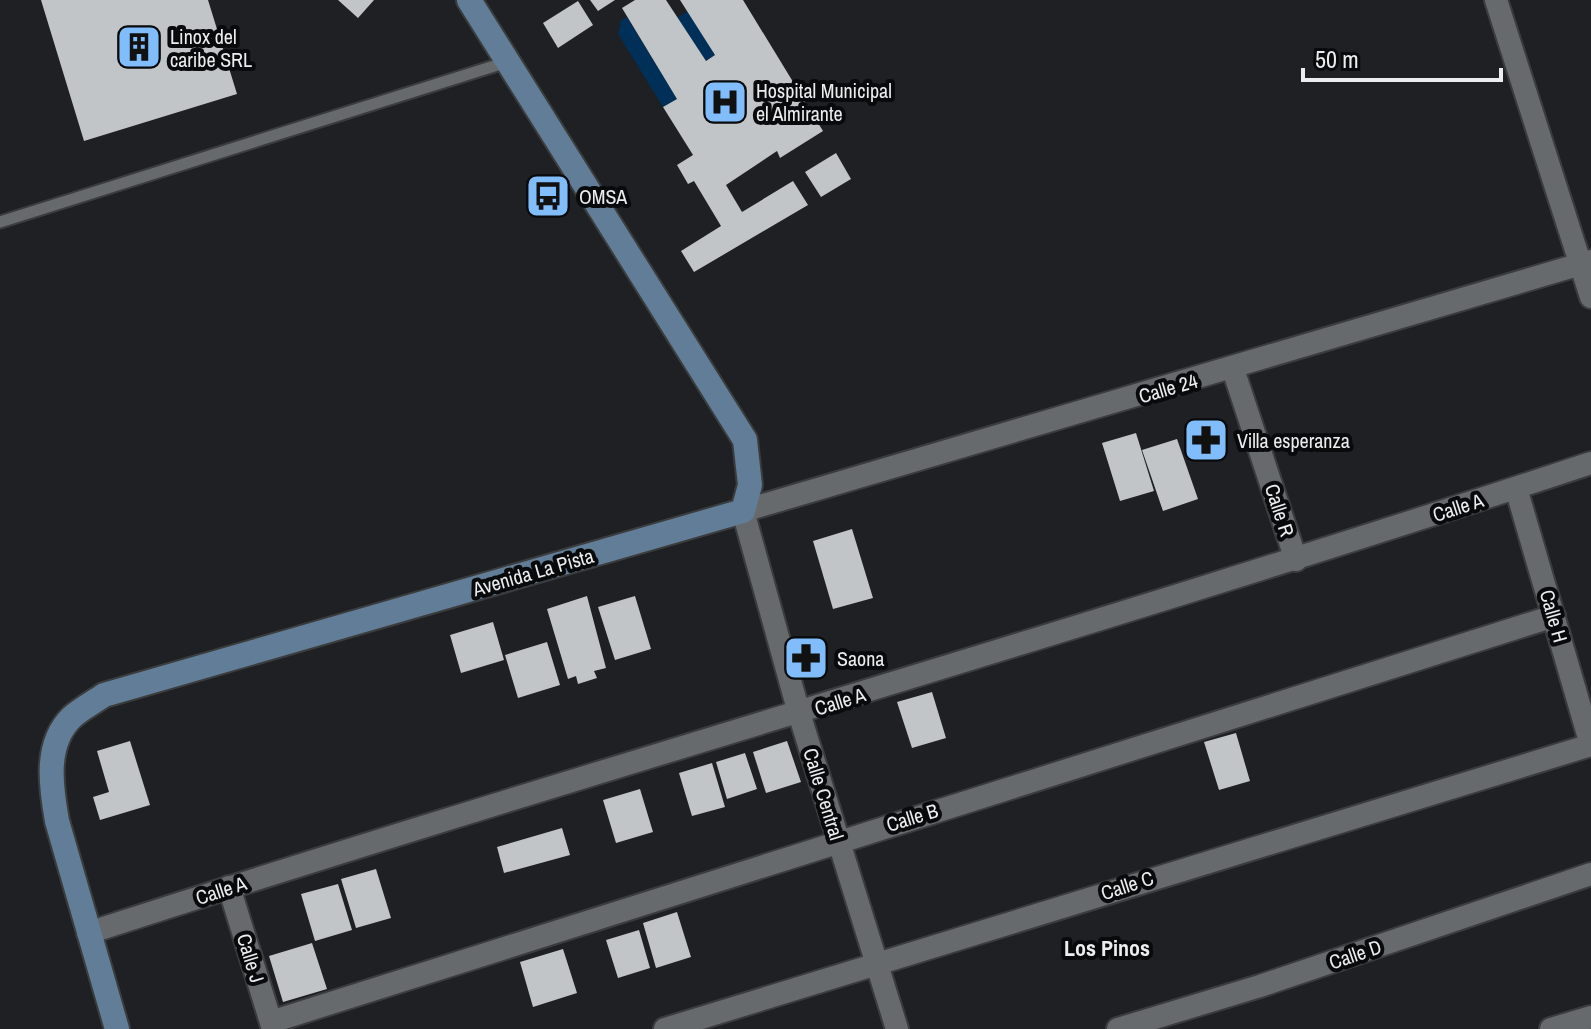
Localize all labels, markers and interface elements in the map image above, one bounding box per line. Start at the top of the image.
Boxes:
building icon: Linox del caribe SRL [115,23,163,71]
place label: Linox del caribe SRL [170,23,252,73]
scale bar [1303,32,1501,82]
text: 50 m [1315,43,1359,75]
place label: Hospital Municipal el Almirante [756,77,892,127]
hospital icon: Hospital Municipal el Almirante [701,78,749,126]
bus stop icon: OMSA [524,172,572,220]
place label: OMSA [579,183,627,210]
street label: Calle 24 [1135,367,1201,409]
pharmacy icon: Villa esperanza [1182,416,1230,464]
place label: Villa esperanza [1237,427,1350,454]
street label: Calle R [1259,480,1301,540]
street label: Calle A [1429,486,1487,528]
street label: Avenida La Pista [468,542,597,602]
street label: Calle H [1534,586,1574,646]
pharmacy icon: Saona [782,634,830,682]
place label: Saona [837,645,884,672]
street label: Calle A [811,680,869,722]
street label: Calle Central [797,745,851,843]
street label: Calle B [883,796,941,838]
street label: Calle C [1097,864,1157,906]
street label: Calle A [192,869,250,911]
street label: Calle J [231,930,271,986]
street label: Calle D [1325,932,1385,976]
district label: Los Pinos [1064,933,1150,963]

